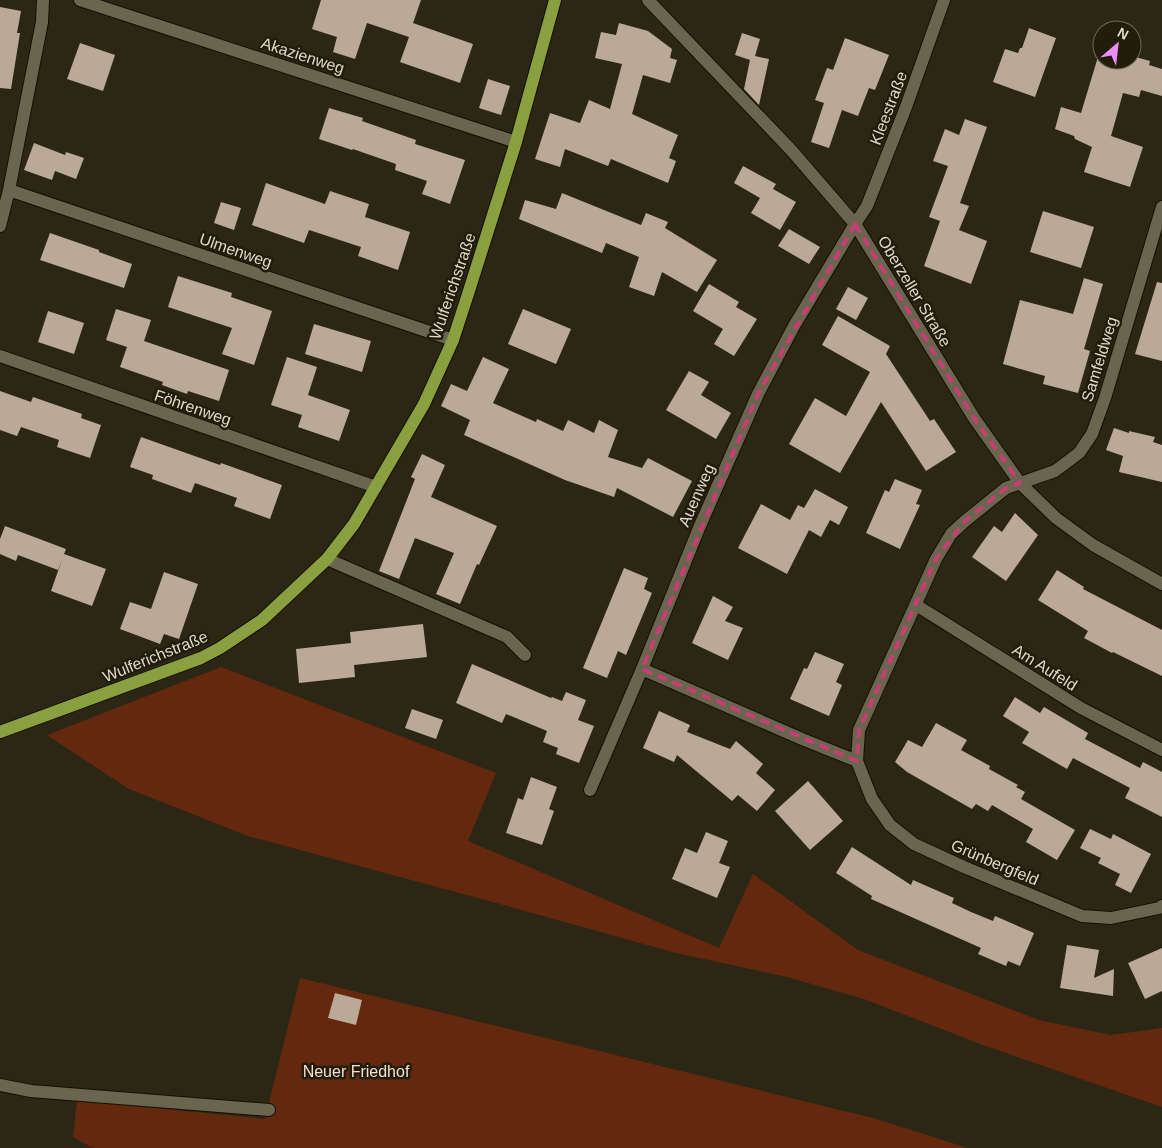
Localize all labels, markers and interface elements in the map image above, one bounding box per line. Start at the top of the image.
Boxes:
north arrow [1092,20,1142,70]
text: N [1115,24,1131,43]
street label: Akazienweg [259,34,347,77]
street label: Kleestraße [867,69,910,147]
street label: Ulmenweg [197,230,274,271]
street label: Wulferichstraße [426,230,479,342]
street label: Oberzeller Straße [875,233,954,350]
street label: Samfeldweg [1078,315,1120,404]
street label: Föhrenweg [152,386,233,429]
street label: Auenweg [675,461,718,529]
street label: Wulferichstraße [100,628,210,685]
street label: Am Aufeld [1009,641,1080,694]
street label: Grünbergfeld [949,836,1041,889]
park label: Neuer Friedhof [303,1063,410,1080]

